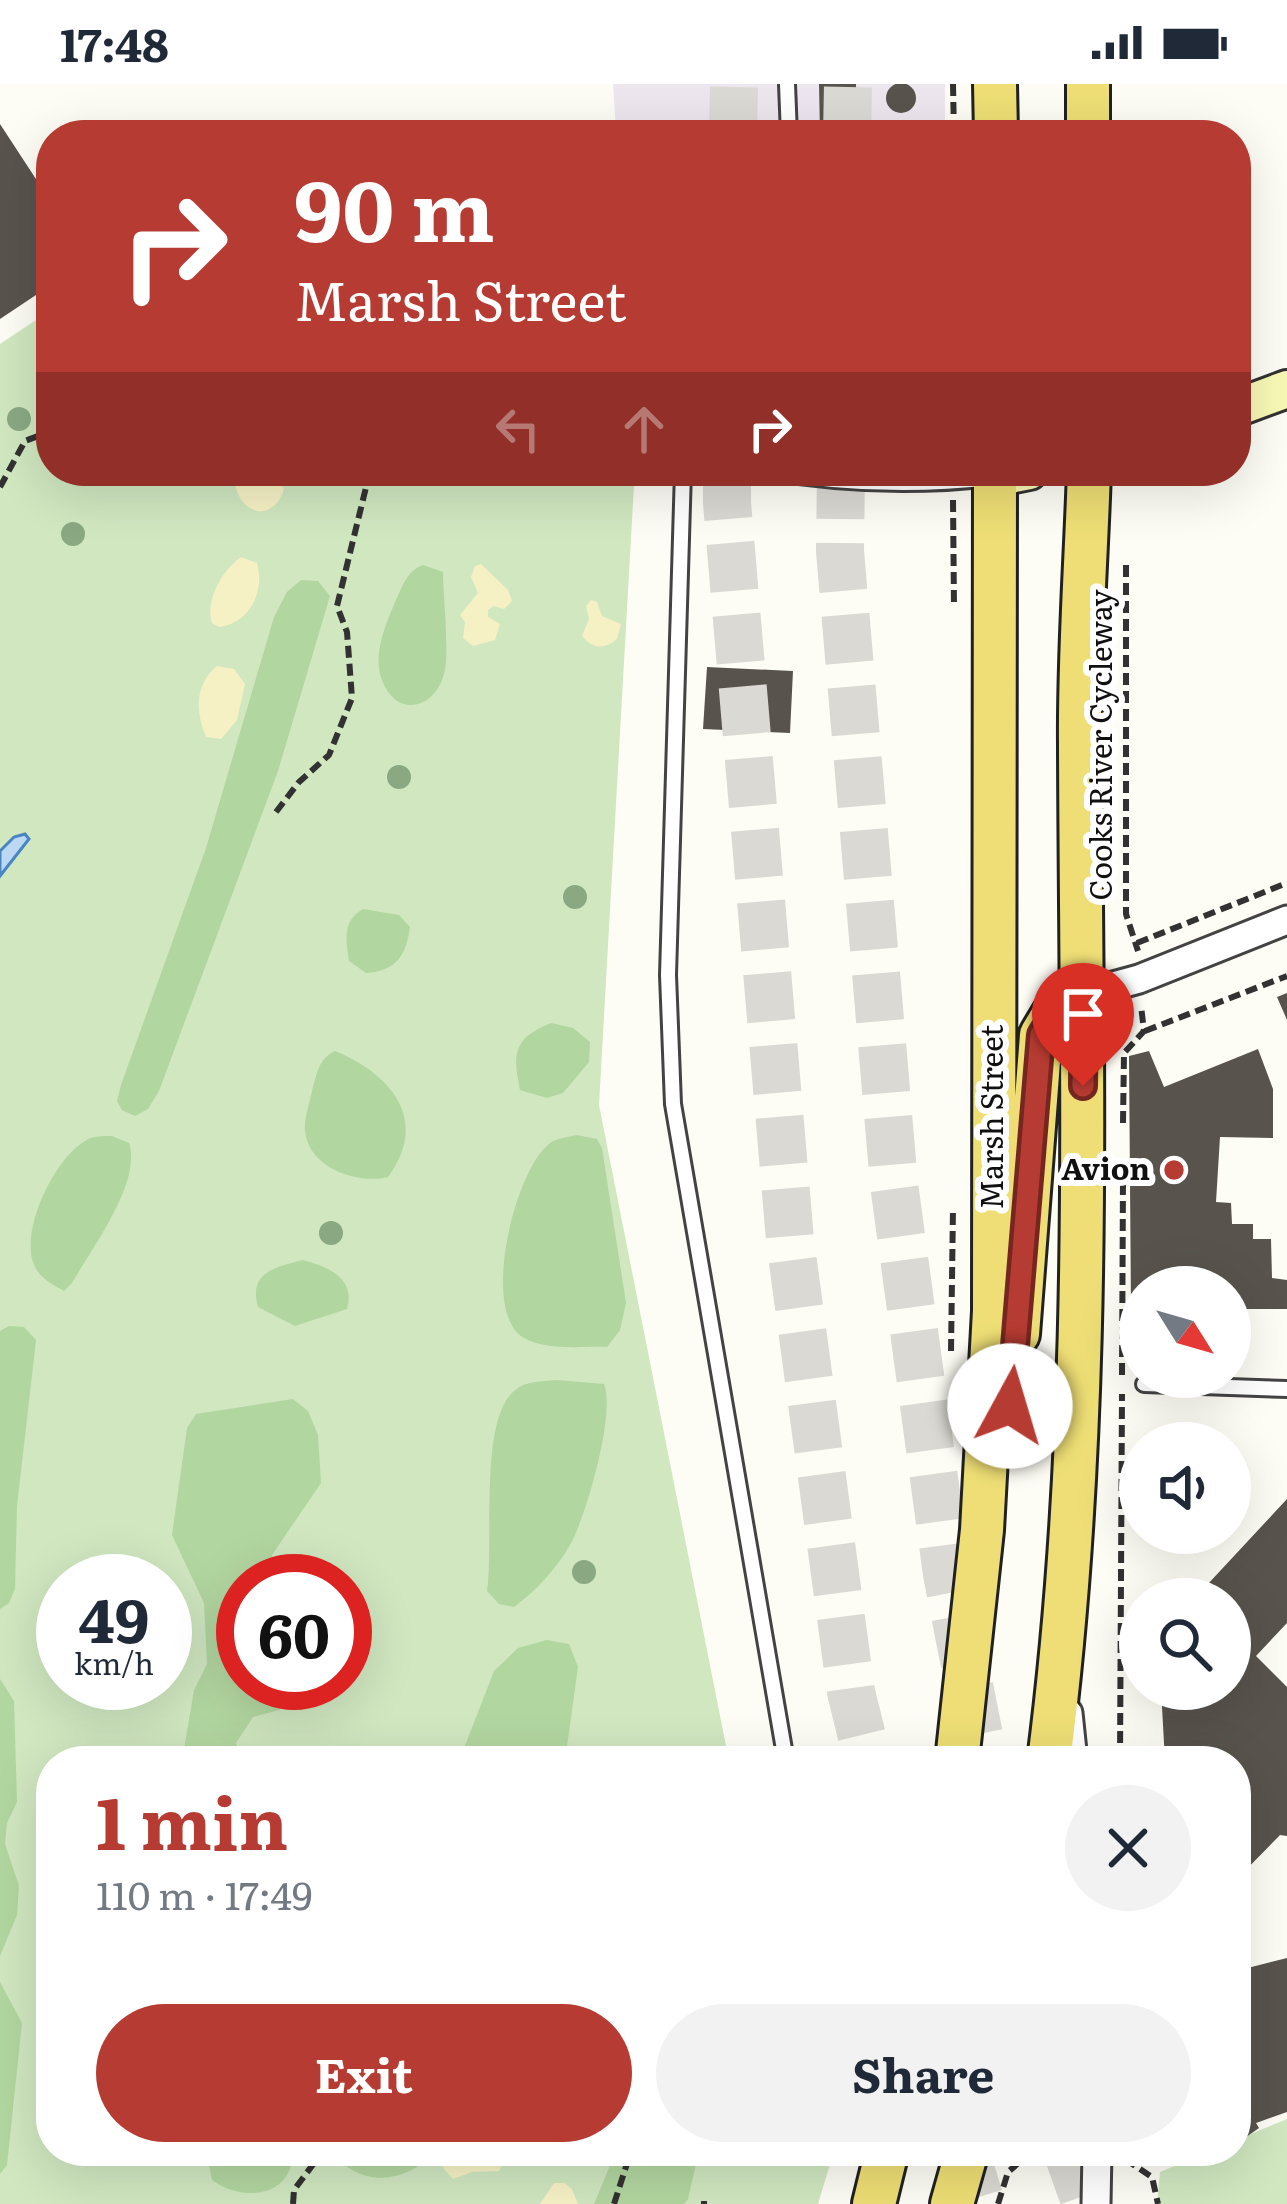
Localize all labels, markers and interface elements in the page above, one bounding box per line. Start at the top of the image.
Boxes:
text: 17:48 [60,9,169,76]
text: 90 m [294,143,495,268]
icon: right [96,168,252,324]
text: Marsh Street [294,257,627,338]
icon: left [485,396,551,462]
icon: ahead [611,396,677,462]
icon: right [737,396,803,462]
street label: Cooks River Cycleway [1077,589,1121,900]
pin [1032,963,1134,1086]
icon: arrive [1050,981,1116,1047]
street label: Marsh Street [968,1025,1012,1209]
place label: Avion [1061,1145,1150,1189]
marker: Avion [1161,1157,1187,1183]
north arrow [1119,1266,1251,1398]
map controls [1119,1266,1251,1710]
position arrow [947,1343,1073,1469]
button: sound [1119,1422,1251,1554]
speed limit sign: 60 [216,1554,372,1710]
text: 49 [79,1572,149,1661]
button: search [1119,1578,1251,1710]
text: km/h [74,1640,154,1684]
text: 1 min [96,1765,288,1872]
button: close [1065,1785,1191,1911]
text: 110 m · 17:49 [96,1864,312,1922]
button: Exit [96,2004,632,2142]
button: Share [656,2004,1191,2142]

